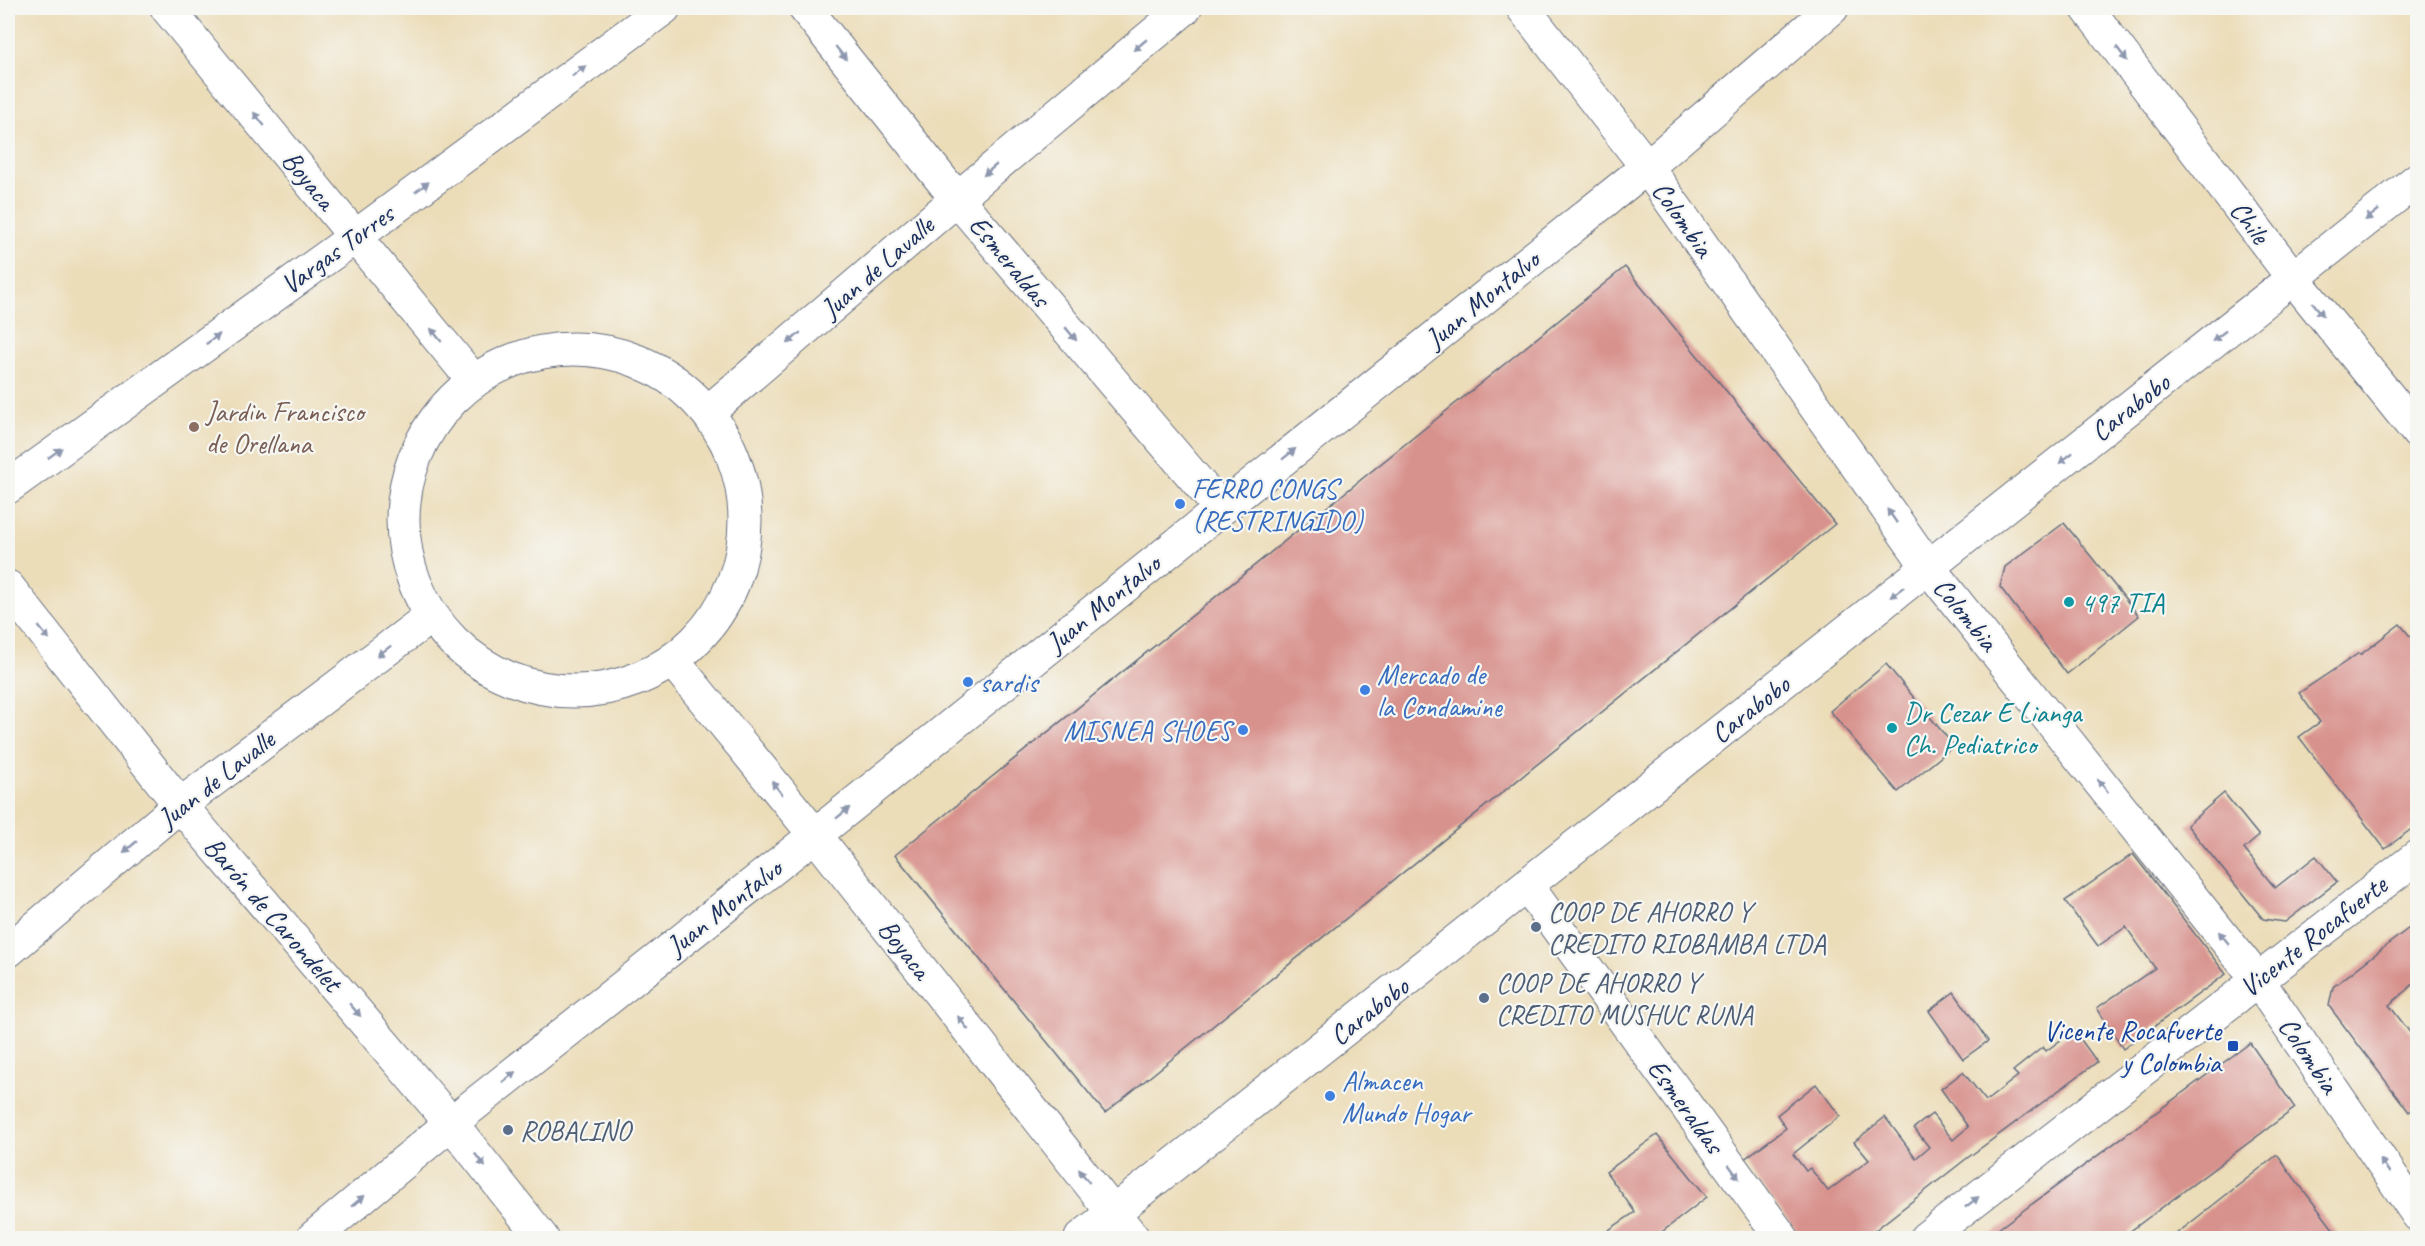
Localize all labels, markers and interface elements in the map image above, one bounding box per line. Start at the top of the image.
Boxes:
one-way arrow [1133,38,1148,51]
one-way arrow [835,45,848,61]
one-way arrow [2116,46,2129,62]
one-way arrow [570,65,586,77]
one-way arrow [252,111,265,127]
street label: Boyaca [275,143,345,219]
one-way arrow [982,164,998,177]
street label: Colombia [1644,174,1723,265]
one-way arrow [415,182,430,194]
street label: Chile [2222,193,2279,252]
street label: Vargas Torres [274,195,402,302]
street label: Juan de Lavalle [812,207,942,327]
street label: Esmeraldas [962,208,1060,316]
one-way arrow [2364,208,2379,220]
street label: Juan Montalvo [1416,240,1549,357]
one-way arrow [2311,301,2323,316]
one-way arrow [1065,326,1078,342]
one-way arrow [429,327,442,343]
one-way arrow [2211,330,2227,343]
one-way arrow [786,332,802,345]
one-way arrow [205,333,221,345]
street label: Carabobo [2083,364,2178,449]
place label: Jardin Francisco de Orellana [204,394,367,461]
marker: Jardin Francisco de Orellana [187,420,201,434]
one-way arrow [47,448,63,459]
one-way arrow [1282,448,1297,461]
one-way arrow [2059,451,2074,463]
place label: FERRO CONGS (RESTRINGIDO) [1192,471,1364,538]
marker: FERRO CONGS (RESTRINGIDO) [1173,497,1187,511]
one-way arrow [1886,509,1898,525]
street label: Juan Montalvo [1037,544,1170,661]
street label: Colombia [1926,570,2007,659]
one-way arrow [1890,585,1905,598]
place label: 497 TIA [2081,585,2165,620]
marker: 497 TIA [2062,595,2076,609]
one-way arrow [37,626,49,641]
one-way arrow [377,645,392,657]
place label: Mercado de la Condamine [1377,657,1503,724]
place label: sardis [980,665,1040,700]
street label: Carabobo [1703,666,1798,751]
marker: sardis [961,675,975,689]
marker: Mercado de la Condamine [1358,683,1372,697]
place label: Dr Cezar E Lianga Ch. Pediatrico [1904,695,2083,762]
place label: MISNEA SHOES [1063,713,1235,748]
street label: Juan de Lavalle [149,721,283,837]
marker: Dr Cezar E Lianga Ch. Pediatrico [1885,721,1899,735]
marker: MISNEA SHOES [1236,723,1250,737]
one-way arrow [2097,778,2109,793]
one-way arrow [770,780,783,796]
one-way arrow [835,807,850,819]
street label: Barón de Carondelet [196,830,351,1000]
one-way arrow [123,840,138,853]
street label: Juan Montalvo [658,849,791,964]
street label: Vicente Rocafuerte [2232,866,2395,1004]
place label: COOP DE AHORRO Y CREDITO RIOBAMBA LTDA [1548,894,1826,961]
street label: Boyaca [871,912,941,988]
marker: COOP DE AHORRO Y CREDITO RIOBAMBA LTDA [1529,920,1543,934]
one-way arrow [2218,930,2231,946]
place label: COOP DE AHORRO Y CREDITO MUSHUC RUNA [1496,965,1754,1032]
street label: Carabobo [1322,968,1417,1053]
marker: COOP DE AHORRO Y CREDITO MUSHUC RUNA [1477,991,1491,1005]
one-way arrow [348,1002,361,1017]
street label: Colombia [2271,1010,2348,1101]
place label: Vicente Rocafuerte y Colombia [2043,1013,2223,1080]
one-way arrow [957,1015,970,1031]
marker: Vicente Rocafuerte y Colombia [2226,1039,2240,1053]
street label: Esmeraldas [1640,1052,1734,1162]
place label: Almacen Mundo Hogar [1342,1063,1473,1130]
one-way arrow [501,1072,516,1084]
marker: Almacen Mundo Hogar [1323,1089,1337,1103]
place label: ROBALINO [520,1113,633,1148]
marker: ROBALINO [501,1123,515,1137]
one-way arrow [474,1152,486,1167]
one-way arrow [2379,1159,2391,1175]
one-way arrow [1728,1163,1740,1179]
one-way arrow [1078,1168,1091,1184]
one-way arrow [350,1195,365,1208]
one-way arrow [1964,1196,1980,1209]

